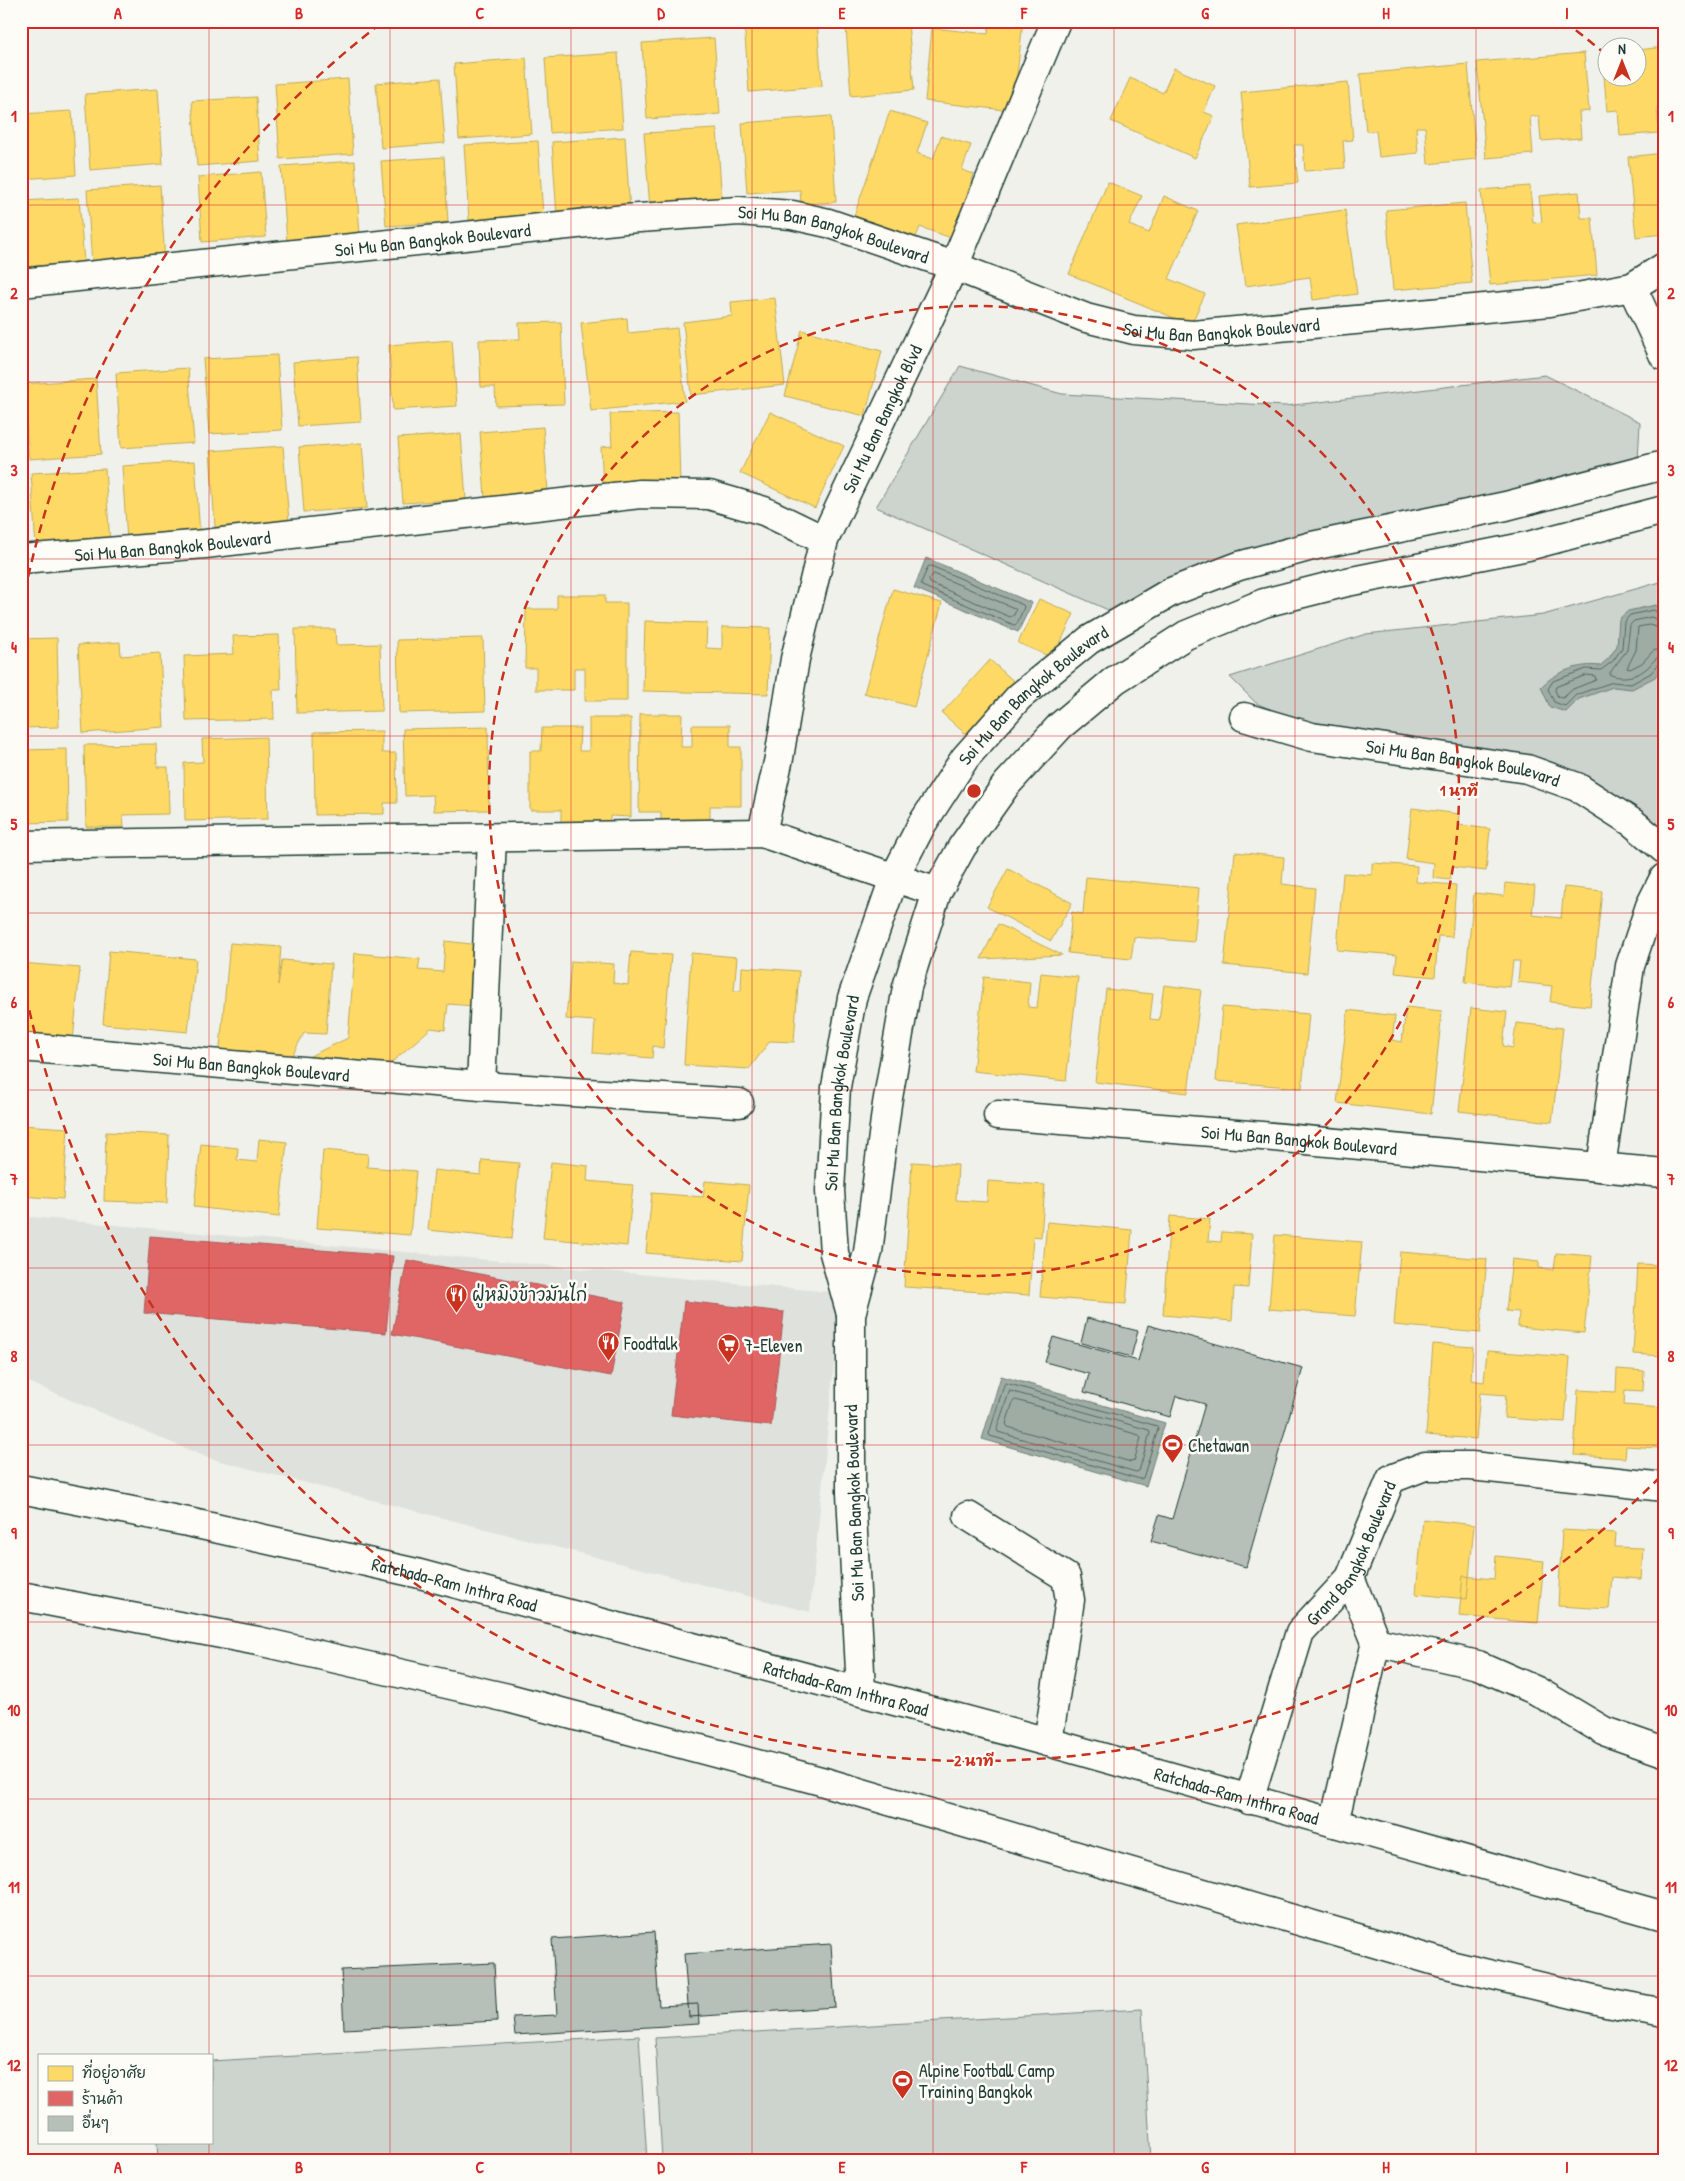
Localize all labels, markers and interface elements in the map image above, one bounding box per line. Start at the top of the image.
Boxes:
text: A [114,2,122,24]
text: B [295,2,303,24]
text: C [476,2,485,24]
text: D [657,2,665,24]
text: E [838,2,846,24]
text: F [1020,2,1028,24]
text: G [1201,2,1209,24]
text: H [1382,2,1390,24]
text: I [1565,2,1569,24]
north arrow [1598,38,1648,88]
text: N [1618,39,1626,58]
text: 1 [11,105,17,127]
text: 1 [1668,105,1674,127]
street label: Soi Mu Ban Bangkok Boulevard [737,198,932,269]
street label: Soi Mu Ban Bangkok Boulevard [334,217,532,262]
text: 2 [10,282,18,304]
text: 2 [1667,282,1675,304]
street label: Soi Mu Ban Bangkok Boulevard [1121,311,1321,347]
street label: Soi Mu Ban Bangkok Blvd [836,340,927,497]
text: 3 [10,459,18,481]
text: 3 [1667,459,1675,481]
street label: Soi Mu Ban Bangkok Boulevard [73,524,272,567]
street label: Soi Mu Ban Bangkok Boulevard [952,619,1112,769]
text: 4 [11,636,17,658]
text: 4 [1668,636,1674,658]
street label: Soi Mu Ban Bangkok Boulevard [1364,733,1563,792]
text: 1 นาที [1440,780,1478,801]
centre of rings [965,782,983,800]
text: 5 [11,813,18,835]
text: 5 [1668,813,1675,835]
text: 6 [11,991,18,1013]
text: 6 [1668,991,1675,1013]
street label: Soi Mu Ban Bangkok Boulevard [818,993,865,1192]
street label: Soi Mu Ban Bangkok Boulevard [152,1046,350,1087]
street label: Soi Mu Ban Bangkok Boulevard [1200,1119,1398,1161]
text: 7 [9,1168,18,1190]
text: 7 [1666,1168,1675,1190]
restaurant icon: ฝู่หมิงข้าวมันไก่ [444,1282,468,1313]
place label: ฝู่หมิงข้าวมันไก่ [472,1282,588,1309]
restaurant icon: Foodtalk [596,1331,620,1362]
place label: Foodtalk [623,1331,678,1356]
supermarket icon: 7-Eleven [716,1333,740,1364]
place label: 7-Eleven [744,1333,803,1358]
text: 8 [11,1345,18,1367]
text: 8 [1668,1345,1675,1367]
street label: Soi Mu Ban Bangkok Boulevard [838,1404,870,1602]
sports icon: Chetawan [1160,1433,1184,1464]
place label: Chetawan [1188,1433,1249,1458]
street label: Grand Bangkok Boulevard [1300,1477,1401,1631]
text: 9 [11,1522,17,1544]
text: 9 [1668,1522,1674,1544]
street label: Ratchada-Ram Inthra Road [370,1551,540,1617]
street label: Ratchada-Ram Inthra Road [761,1654,931,1722]
text: 10 [8,1699,20,1721]
text: 10 [1665,1699,1677,1721]
text: 2 นาที [954,1750,994,1771]
street label: Ratchada-Ram Inthra Road [1151,1760,1322,1830]
text: 11 [8,1876,20,1898]
text: 11 [1665,1876,1677,1898]
text: 12 [7,2054,21,2076]
legend [38,2054,212,2144]
text: 12 [1664,2054,1678,2076]
place label: Alpine Football Camp Training Bangkok [919,2058,1055,2104]
text: ที่อยู่อาศัย [82,2059,146,2084]
sports icon: Alpine Football Camp Training Bangkok [891,2068,915,2099]
text: ร้านค้า [82,2088,123,2109]
text: อื่นๆ [82,2109,109,2133]
text: A [114,2156,122,2178]
text: B [295,2156,303,2178]
text: C [476,2156,485,2178]
text: D [657,2156,665,2178]
text: E [838,2156,846,2178]
text: F [1020,2156,1028,2178]
text: G [1201,2156,1209,2178]
text: H [1382,2156,1390,2178]
text: I [1565,2156,1569,2178]

